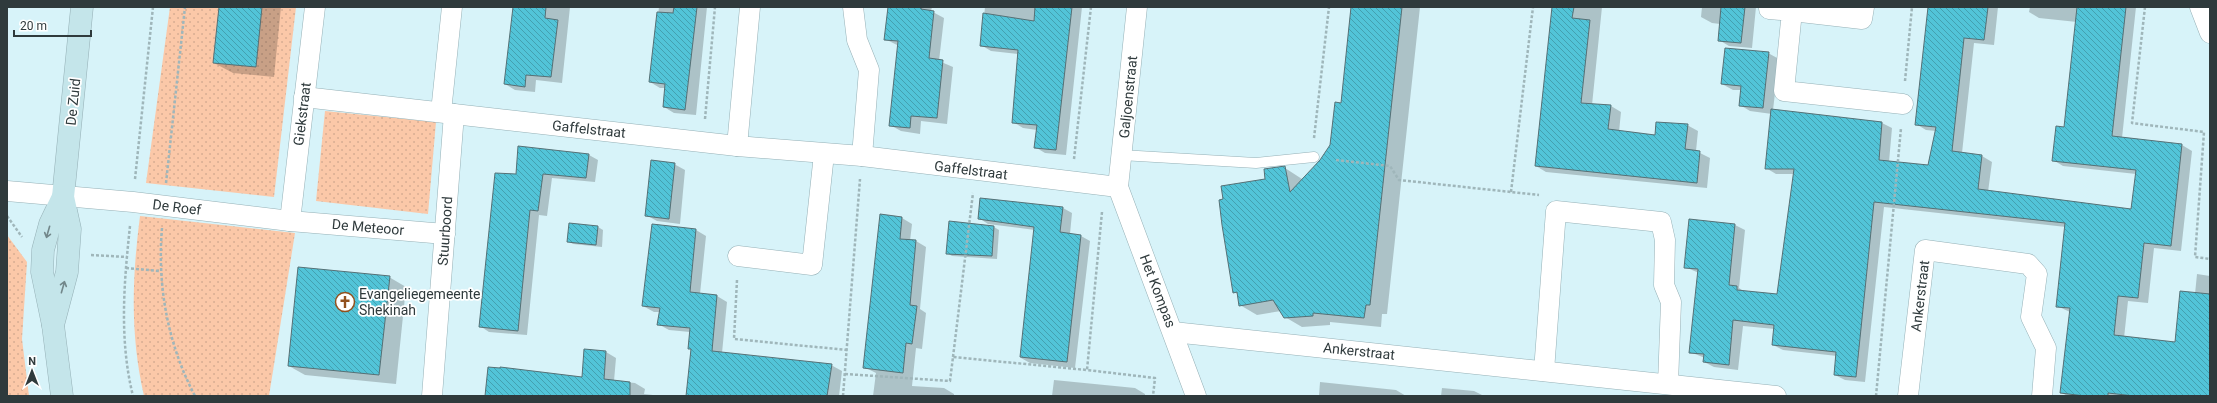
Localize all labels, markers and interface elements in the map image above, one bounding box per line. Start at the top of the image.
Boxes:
scale bar [14,12,91,38]
text: 20 m [20,19,47,33]
street label: Galjoenstraat [1116,54,1140,139]
street label: De Zuid [63,78,83,126]
street label: Giekstraat [290,81,314,147]
street label: Gaffelstraat [552,117,627,141]
street label: Gaffelstraat [933,158,1009,182]
street label: De Roef [152,196,202,218]
street label: Stuurboord [435,196,455,266]
street label: De Meteoor [331,216,405,238]
one-way arrow [44,226,51,239]
street label: Het Kompas [1137,252,1179,330]
street label: Ankerstraat [1908,259,1932,333]
one-way arrow [60,281,67,294]
place label: Evangeliegemeente Shekinah [359,286,480,318]
church icon: Evangeliegemeente Shekinah [334,291,356,313]
street label: Ankerstraat [1322,339,1396,363]
north arrow [12,351,52,391]
text: N [28,355,36,368]

